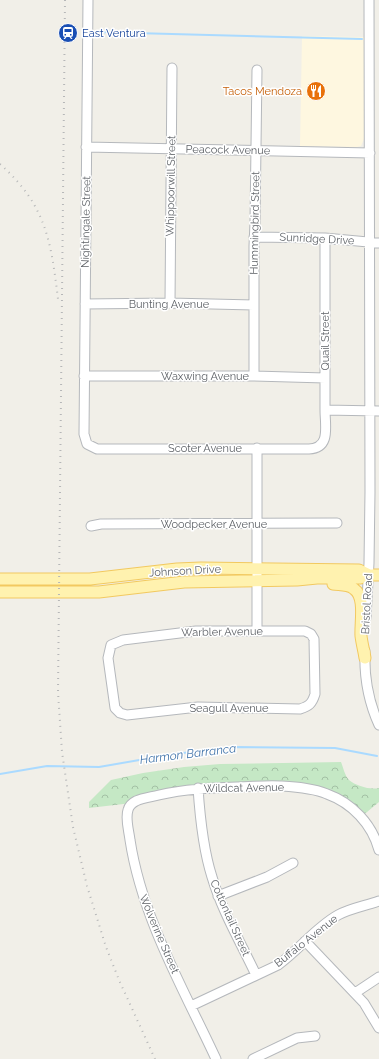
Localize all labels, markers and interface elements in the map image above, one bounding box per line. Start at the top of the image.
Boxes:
station icon: East Ventura [57,22,79,44]
place label: East Ventura [82,27,146,40]
restaurant icon: Tacos Mendoza [305,80,327,102]
place label: Tacos Mendoza [223,85,302,98]
street label: Whippoorwill Street [164,135,178,237]
street label: Peacock Avenue [186,143,271,157]
street label: Hummingbird Street [248,171,262,275]
street label: Nightingale Street [79,176,93,268]
street label: Sunridge Drive [279,231,355,247]
street label: Bunting Avenue [129,298,210,311]
street label: Quail Street [319,311,332,371]
street label: Waxwing Avenue [161,370,250,383]
street label: Scoter Avenue [168,442,242,455]
street label: Woodpecker Avenue [161,518,268,531]
street label: Johnson Drive [149,563,222,579]
street label: Bristol Road [359,573,375,635]
street label: Warbler Avenue [181,625,263,639]
street label: Seagull Avenue [189,702,269,715]
water label: Harmon Barranca [139,741,237,767]
street label: Wildcat Avenue [204,781,285,795]
street label: Cottontail Street [207,878,253,958]
street label: Wolverine Street [136,892,182,976]
street label: Buffalo Avenue [272,912,341,970]

